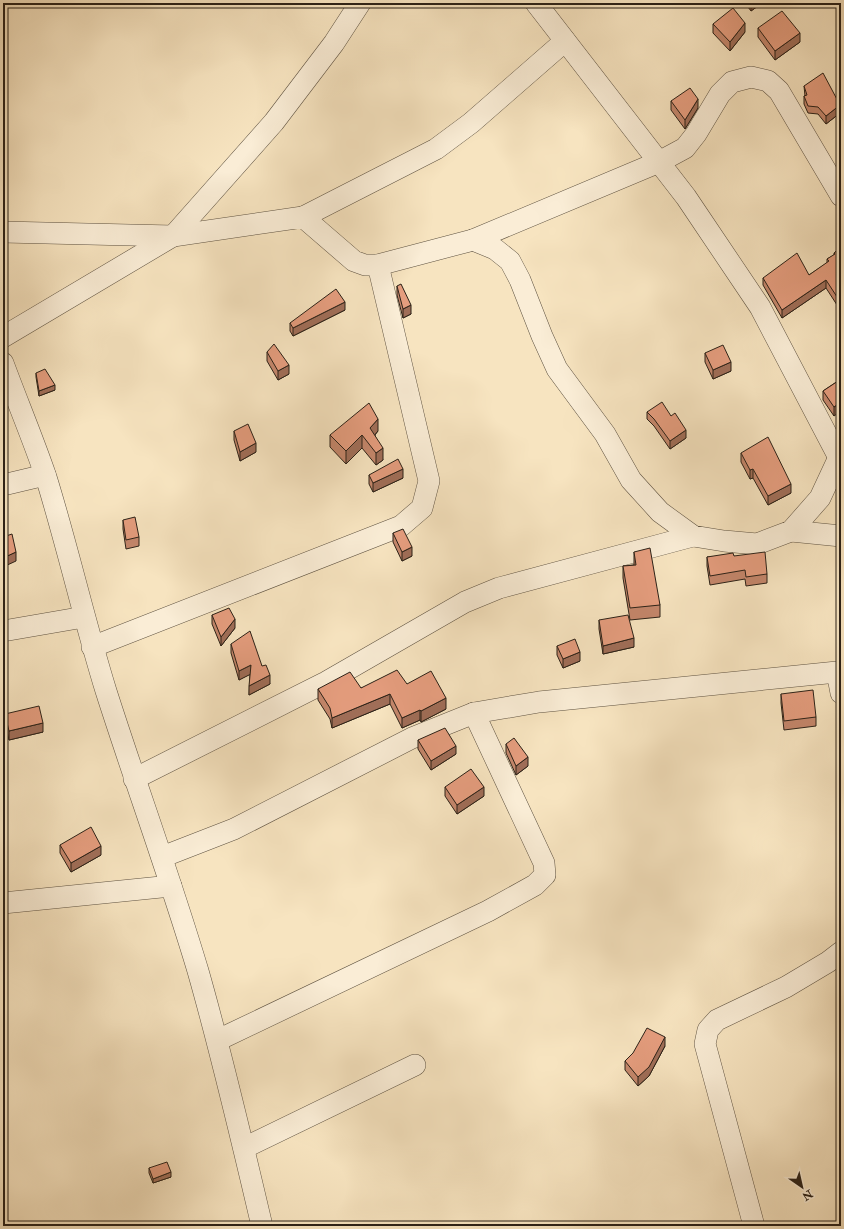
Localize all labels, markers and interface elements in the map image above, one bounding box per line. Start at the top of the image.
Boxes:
north arrow [782,1167,822,1207]
text: N [799,1186,816,1204]

